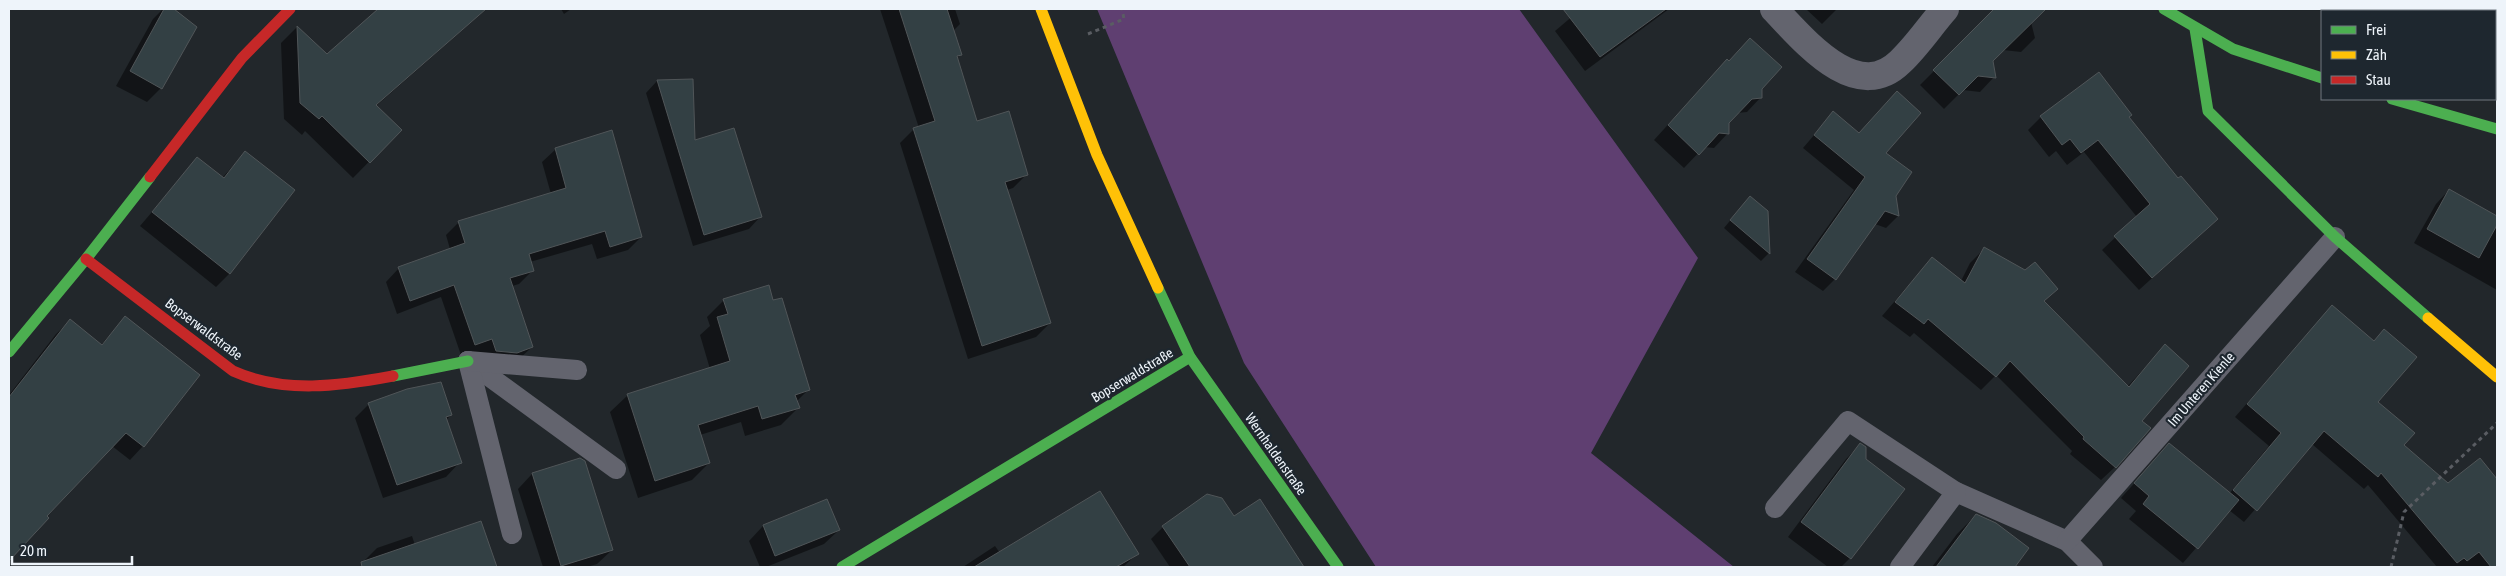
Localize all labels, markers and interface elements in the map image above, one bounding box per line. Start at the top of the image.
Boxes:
legend [2321,10,2496,100]
text: Frei [2366,21,2386,38]
text: Zäh [2366,46,2387,63]
text: Stau [2366,71,2391,88]
street label: Bopserwaldstraße [162,295,246,363]
street label: Bopserwaldstraße [1088,344,1176,406]
street label: Im Unteren Kienle [2164,349,2238,429]
street label: Wernhaldenstraße [1242,410,1310,498]
scale bar [12,534,132,566]
text: 20 m [20,542,47,559]

